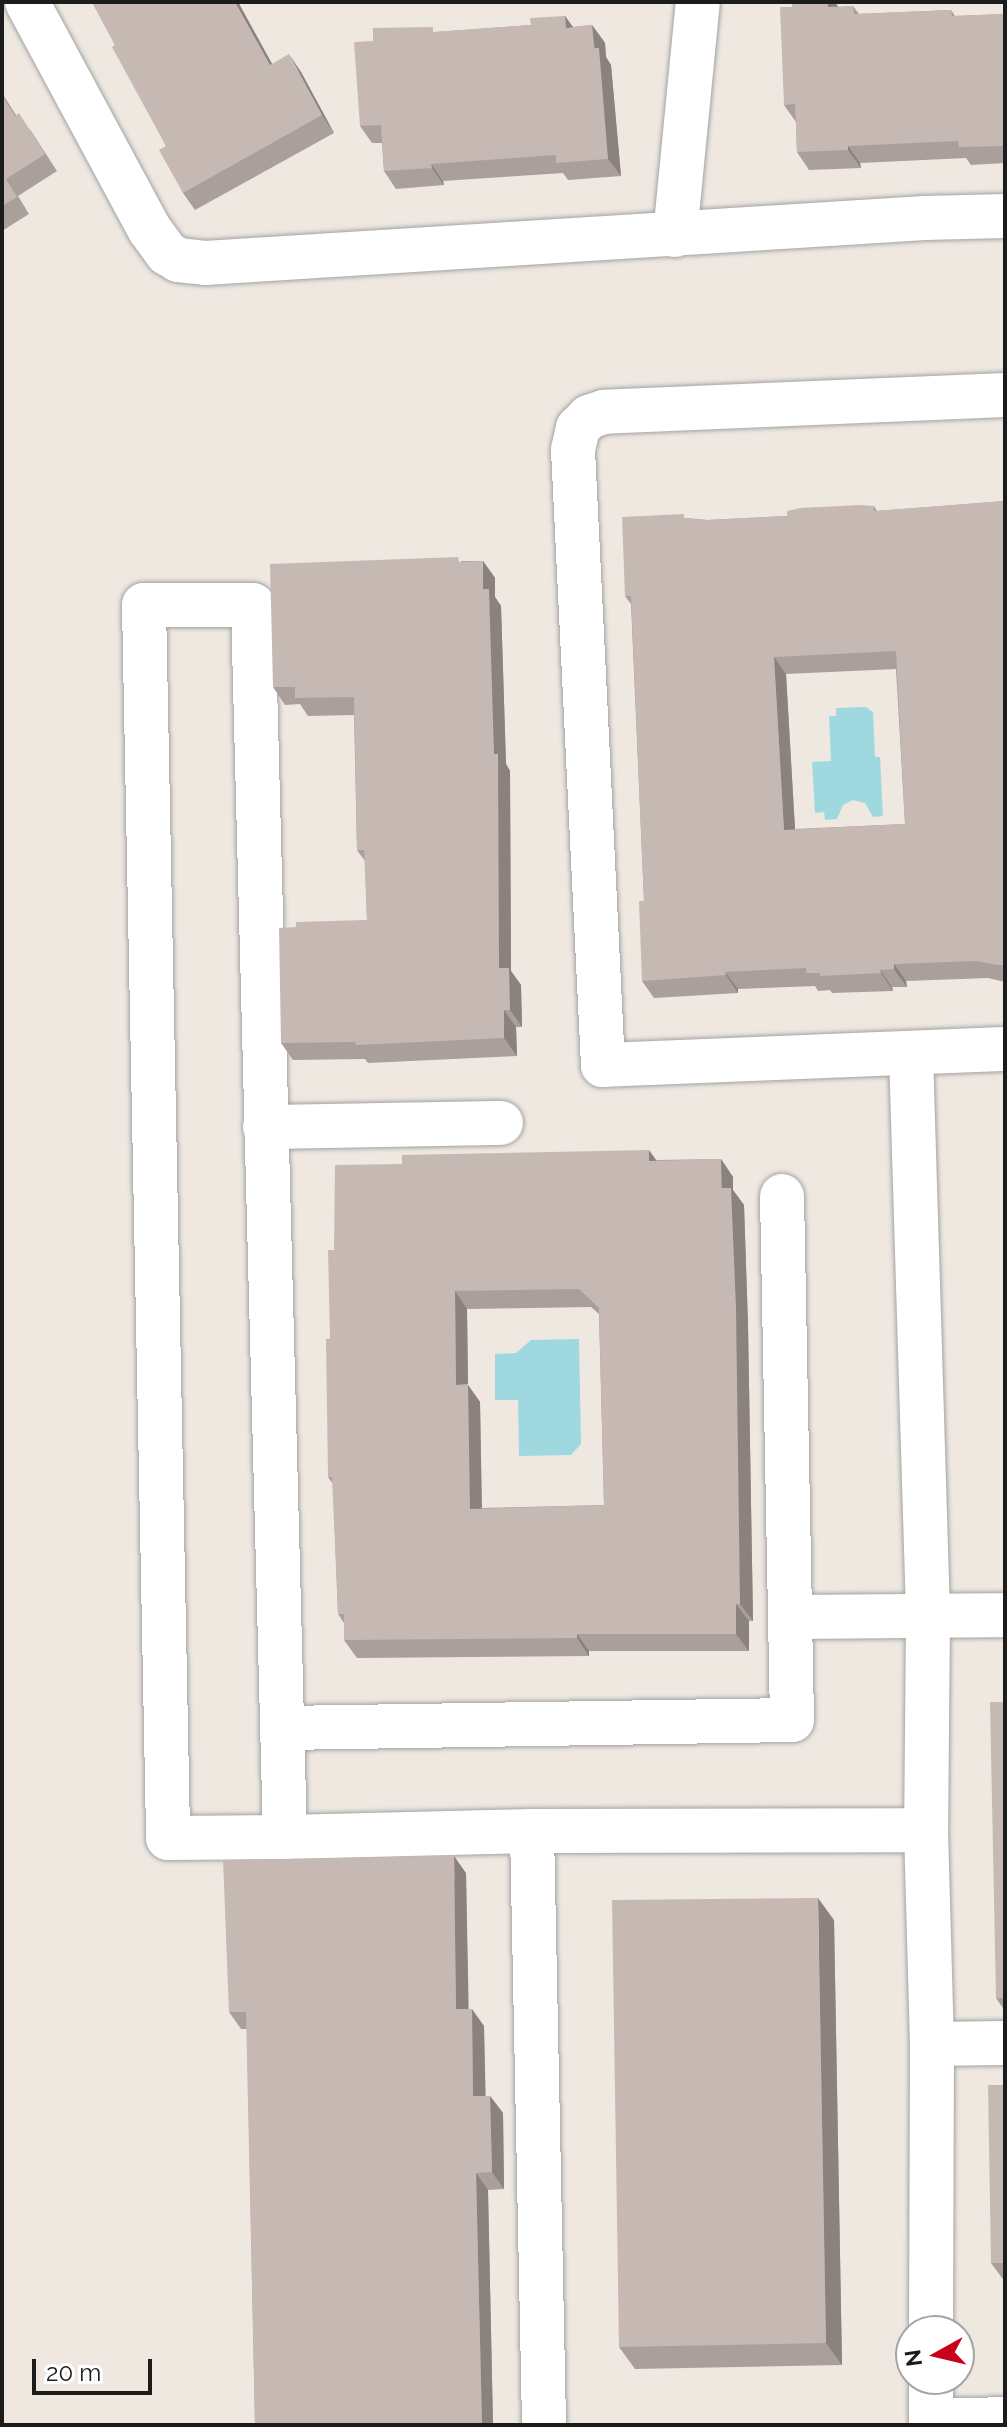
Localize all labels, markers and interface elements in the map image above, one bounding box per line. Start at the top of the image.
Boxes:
north arrow [895,2315,975,2395]
scale bar [36,2343,156,2393]
text: N [899,2348,927,2368]
text: 20 m [46,2358,101,2387]

